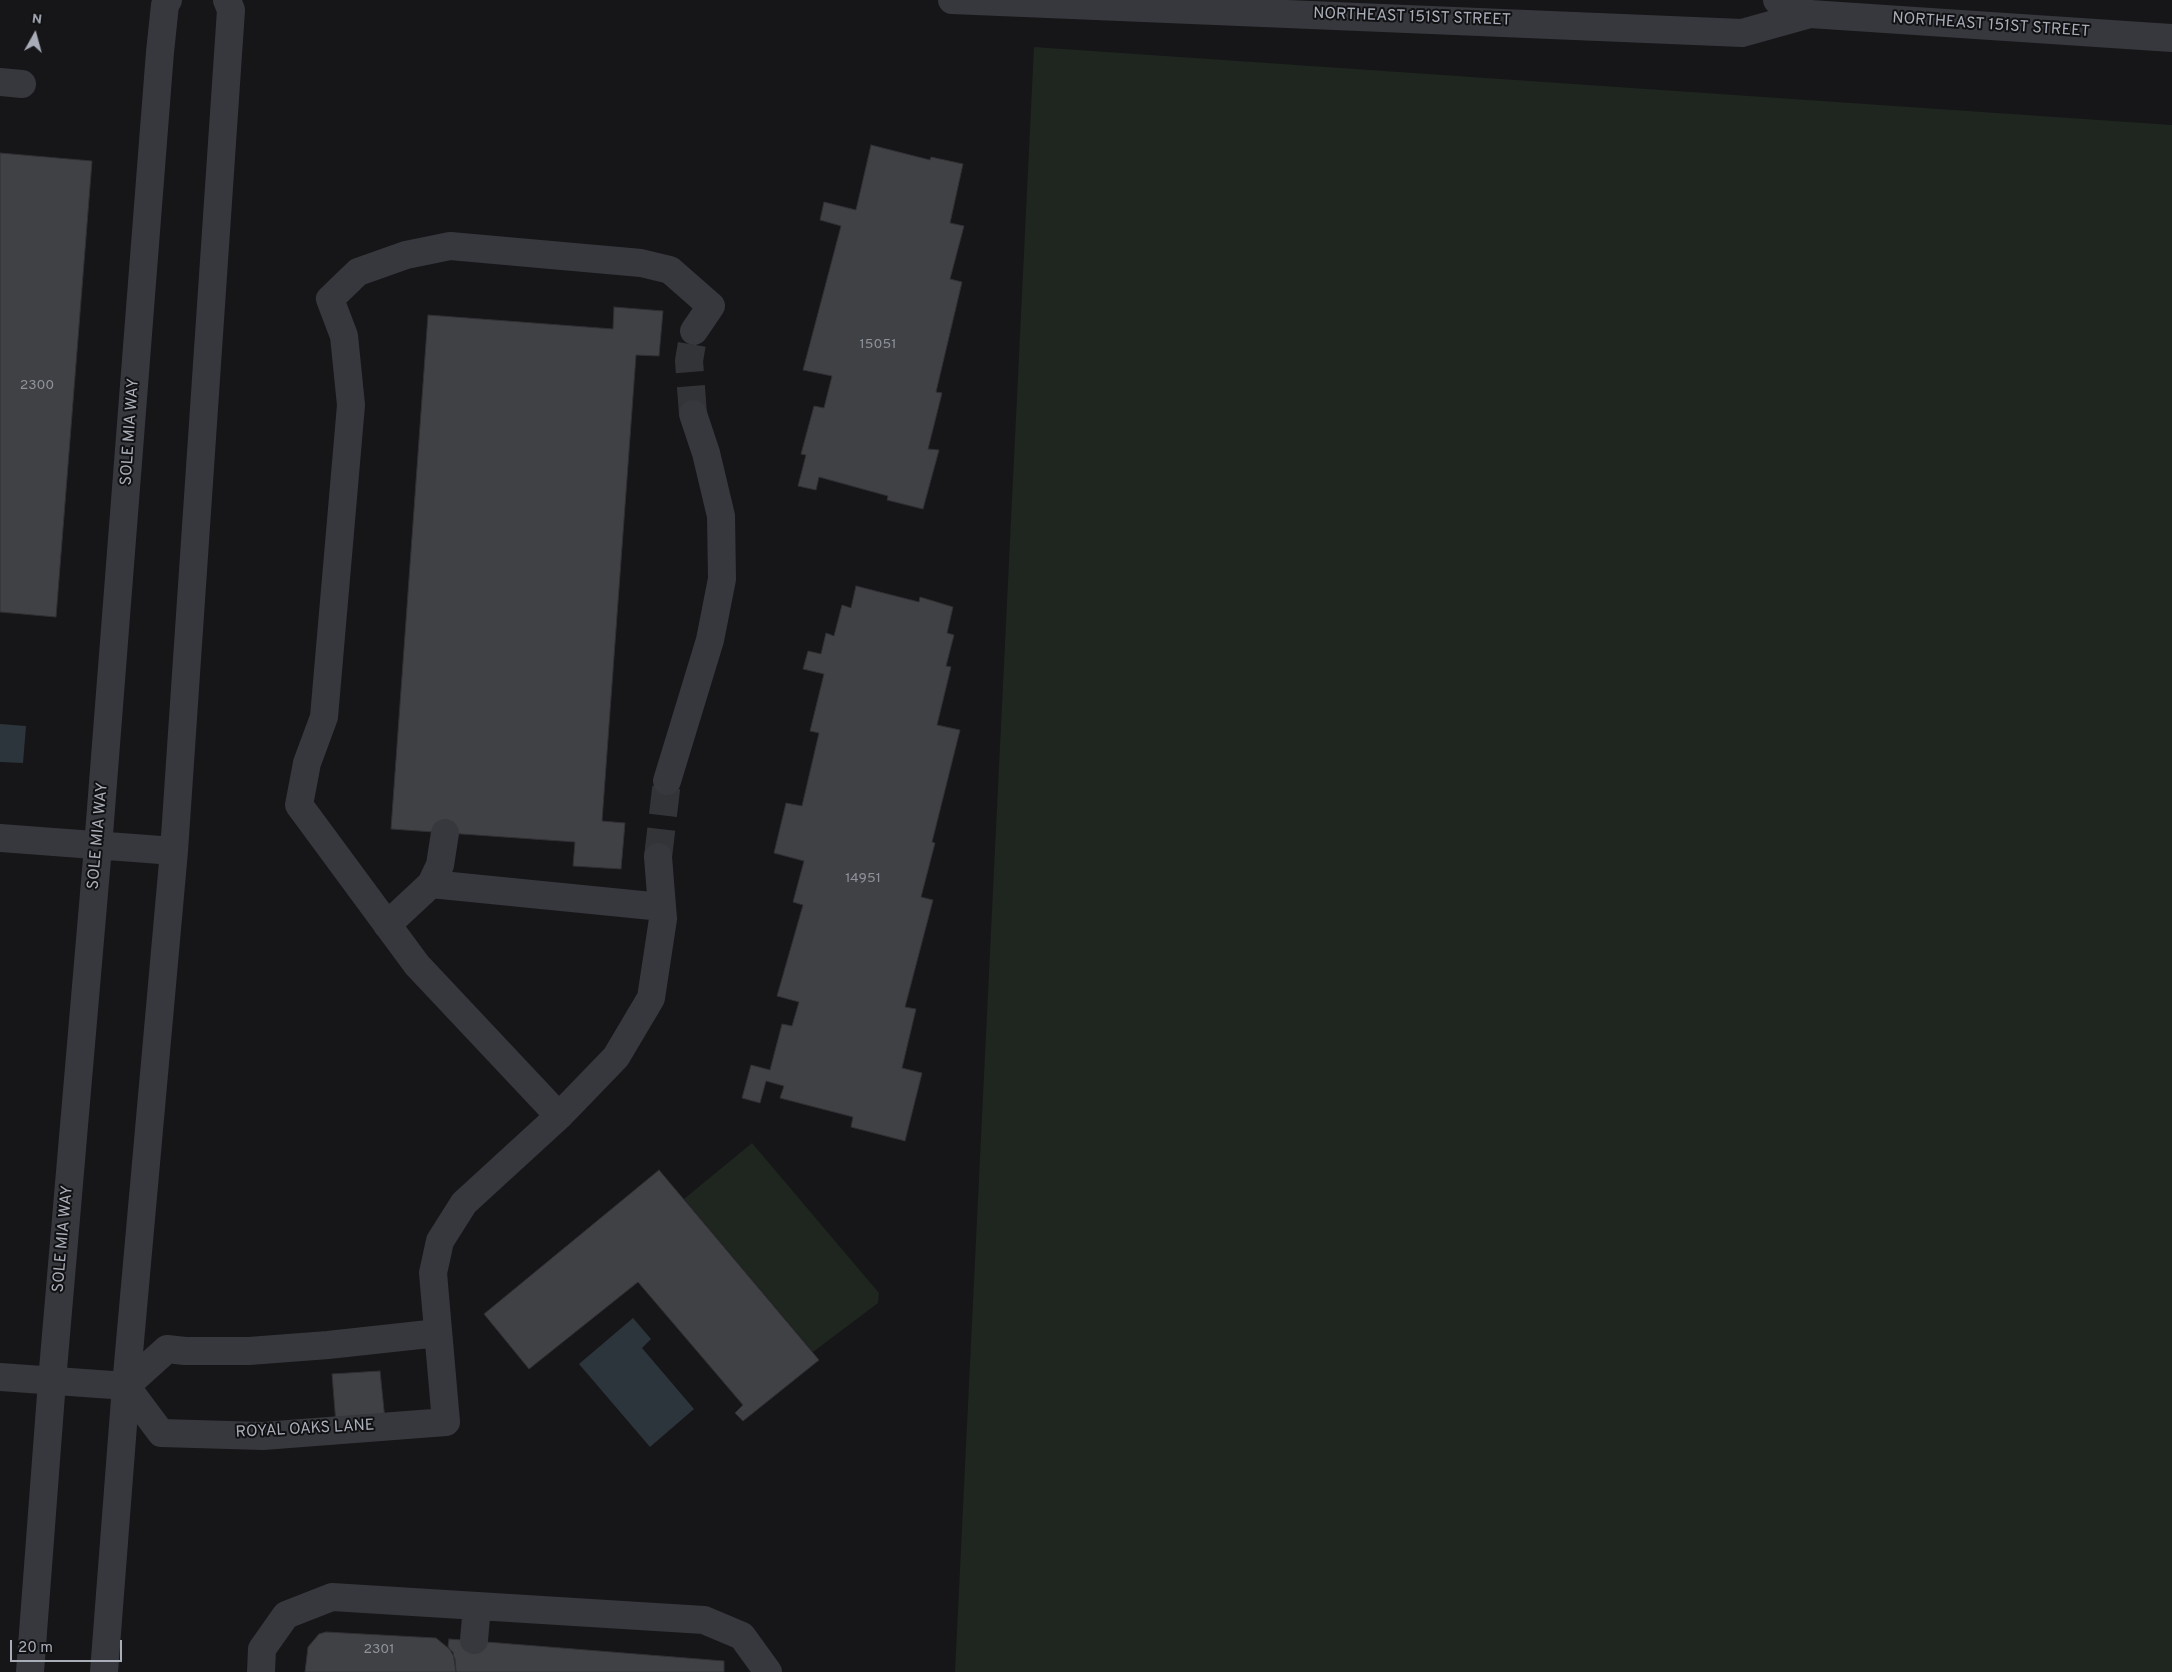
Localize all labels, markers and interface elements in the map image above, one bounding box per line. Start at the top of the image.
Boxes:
street label: NORTHEAST 151ST STREET [1313,5,1511,31]
north arrow [10,10,60,60]
street label: NORTHEAST 151ST STREET [1892,10,2090,42]
text: N [31,11,43,29]
house number: 15051 [860,337,896,353]
house number: 2300 [20,378,54,394]
street label: SOLE MIA WAY [118,378,144,486]
street label: SOLE MIA WAY [85,782,113,890]
house number: 14951 [845,871,881,887]
street label: SOLE MIA WAY [50,1185,78,1293]
street label: ROYAL OAKS LANE [235,1417,375,1443]
scale bar [12,1630,125,1662]
text: 20 m [18,1639,53,1658]
house number: 2301 [363,1642,395,1658]

